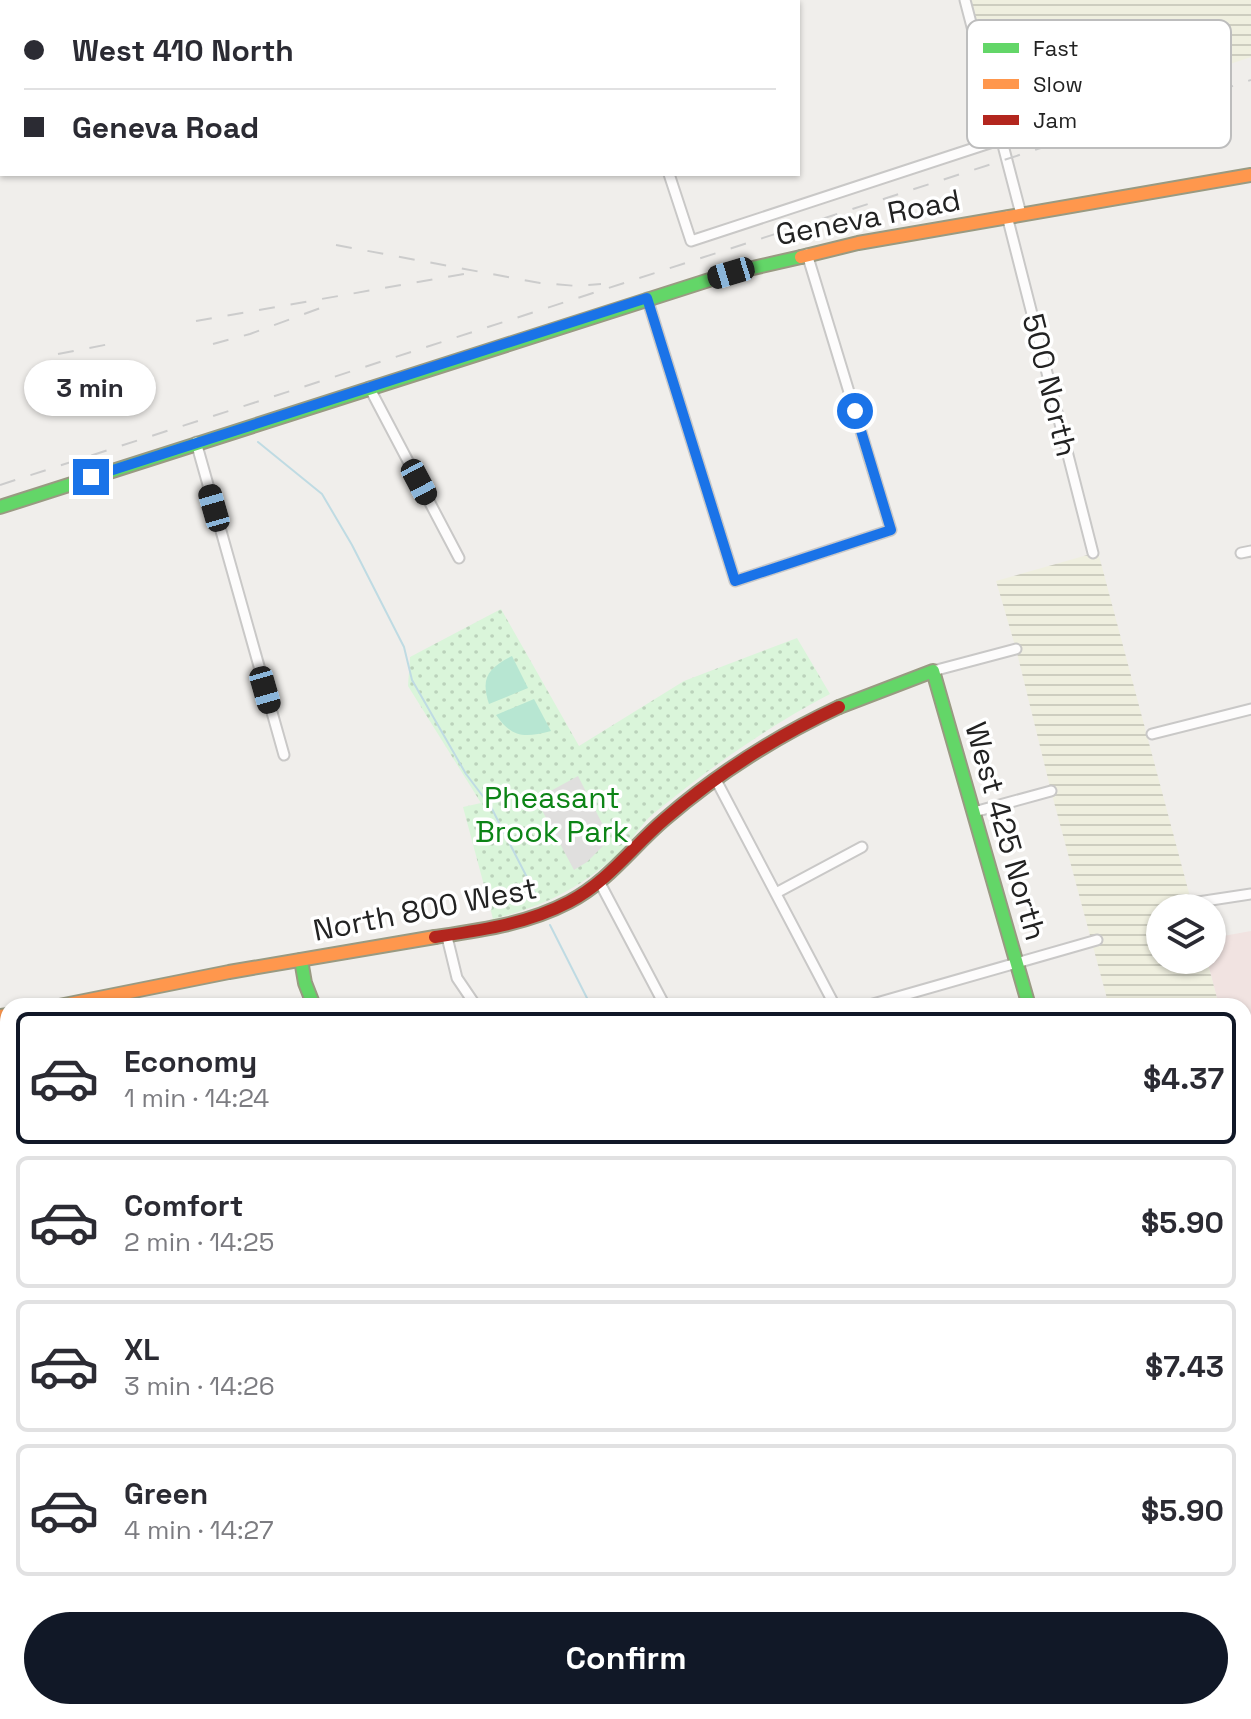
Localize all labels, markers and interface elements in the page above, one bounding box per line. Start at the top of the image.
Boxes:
legend [967,20,1231,148]
text: West 410 North [72,31,294,70]
text: Fast [1033,34,1079,62]
text: Slow [1033,70,1083,98]
text: Jam [1033,106,1077,134]
text: Geneva Road [72,108,259,147]
street label: Geneva Road [772,180,964,254]
car [705,255,757,291]
street label: 500 North [1013,309,1087,461]
callout: 3 min [25,361,157,417]
text: 3 min [56,371,124,405]
route start [837,393,873,429]
car [397,455,441,509]
route end [73,459,109,495]
car [196,482,232,534]
car [247,664,283,716]
street label: West 425 North [956,717,1056,945]
park label: Pheasant Brook Park [475,778,629,851]
street label: North 800 West [310,868,540,950]
map controls [1146,894,1226,974]
button: layers [1146,894,1226,974]
icon: car [28,1042,100,1114]
text: Economy [124,1042,257,1081]
text: $4.37 [1143,1059,1224,1098]
text: 1 min · 14:24 [124,1081,269,1115]
icon: car [28,1186,100,1258]
text: Comfort [124,1186,243,1225]
text: $5.90 [1141,1203,1224,1242]
text: 2 min · 14:25 [124,1225,274,1259]
icon: car [28,1330,100,1402]
text: XL [124,1330,160,1369]
text: $7.43 [1145,1347,1224,1386]
text: 3 min · 14:26 [124,1369,275,1403]
icon: car [28,1474,100,1546]
text: Green [124,1474,208,1513]
text: $5.90 [1141,1491,1224,1530]
text: 4 min · 14:27 [124,1513,274,1547]
button: Confirm [24,1612,1228,1704]

